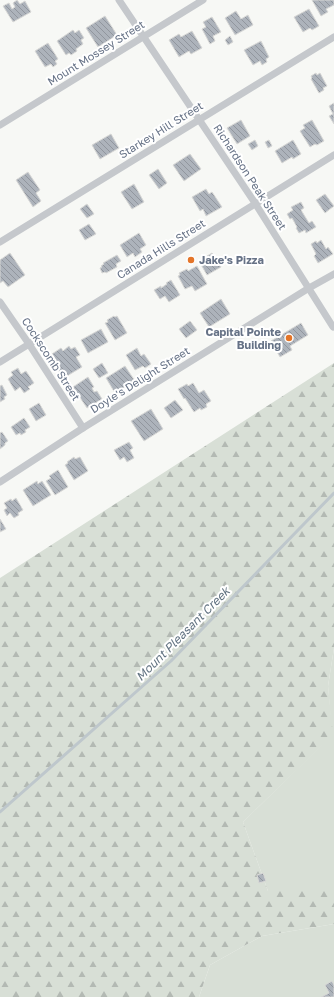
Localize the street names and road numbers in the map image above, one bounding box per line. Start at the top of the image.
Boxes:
street label: Mount Mossey Street [45,17,147,88]
street label: Starkey Hill Street [116,99,205,161]
street label: Richardson Peak Street [211,121,290,232]
street label: Canada Hills Street [114,216,207,281]
street label: Cockscomb Street [20,315,83,403]
street label: Doyle's Delight Street [88,344,192,415]

